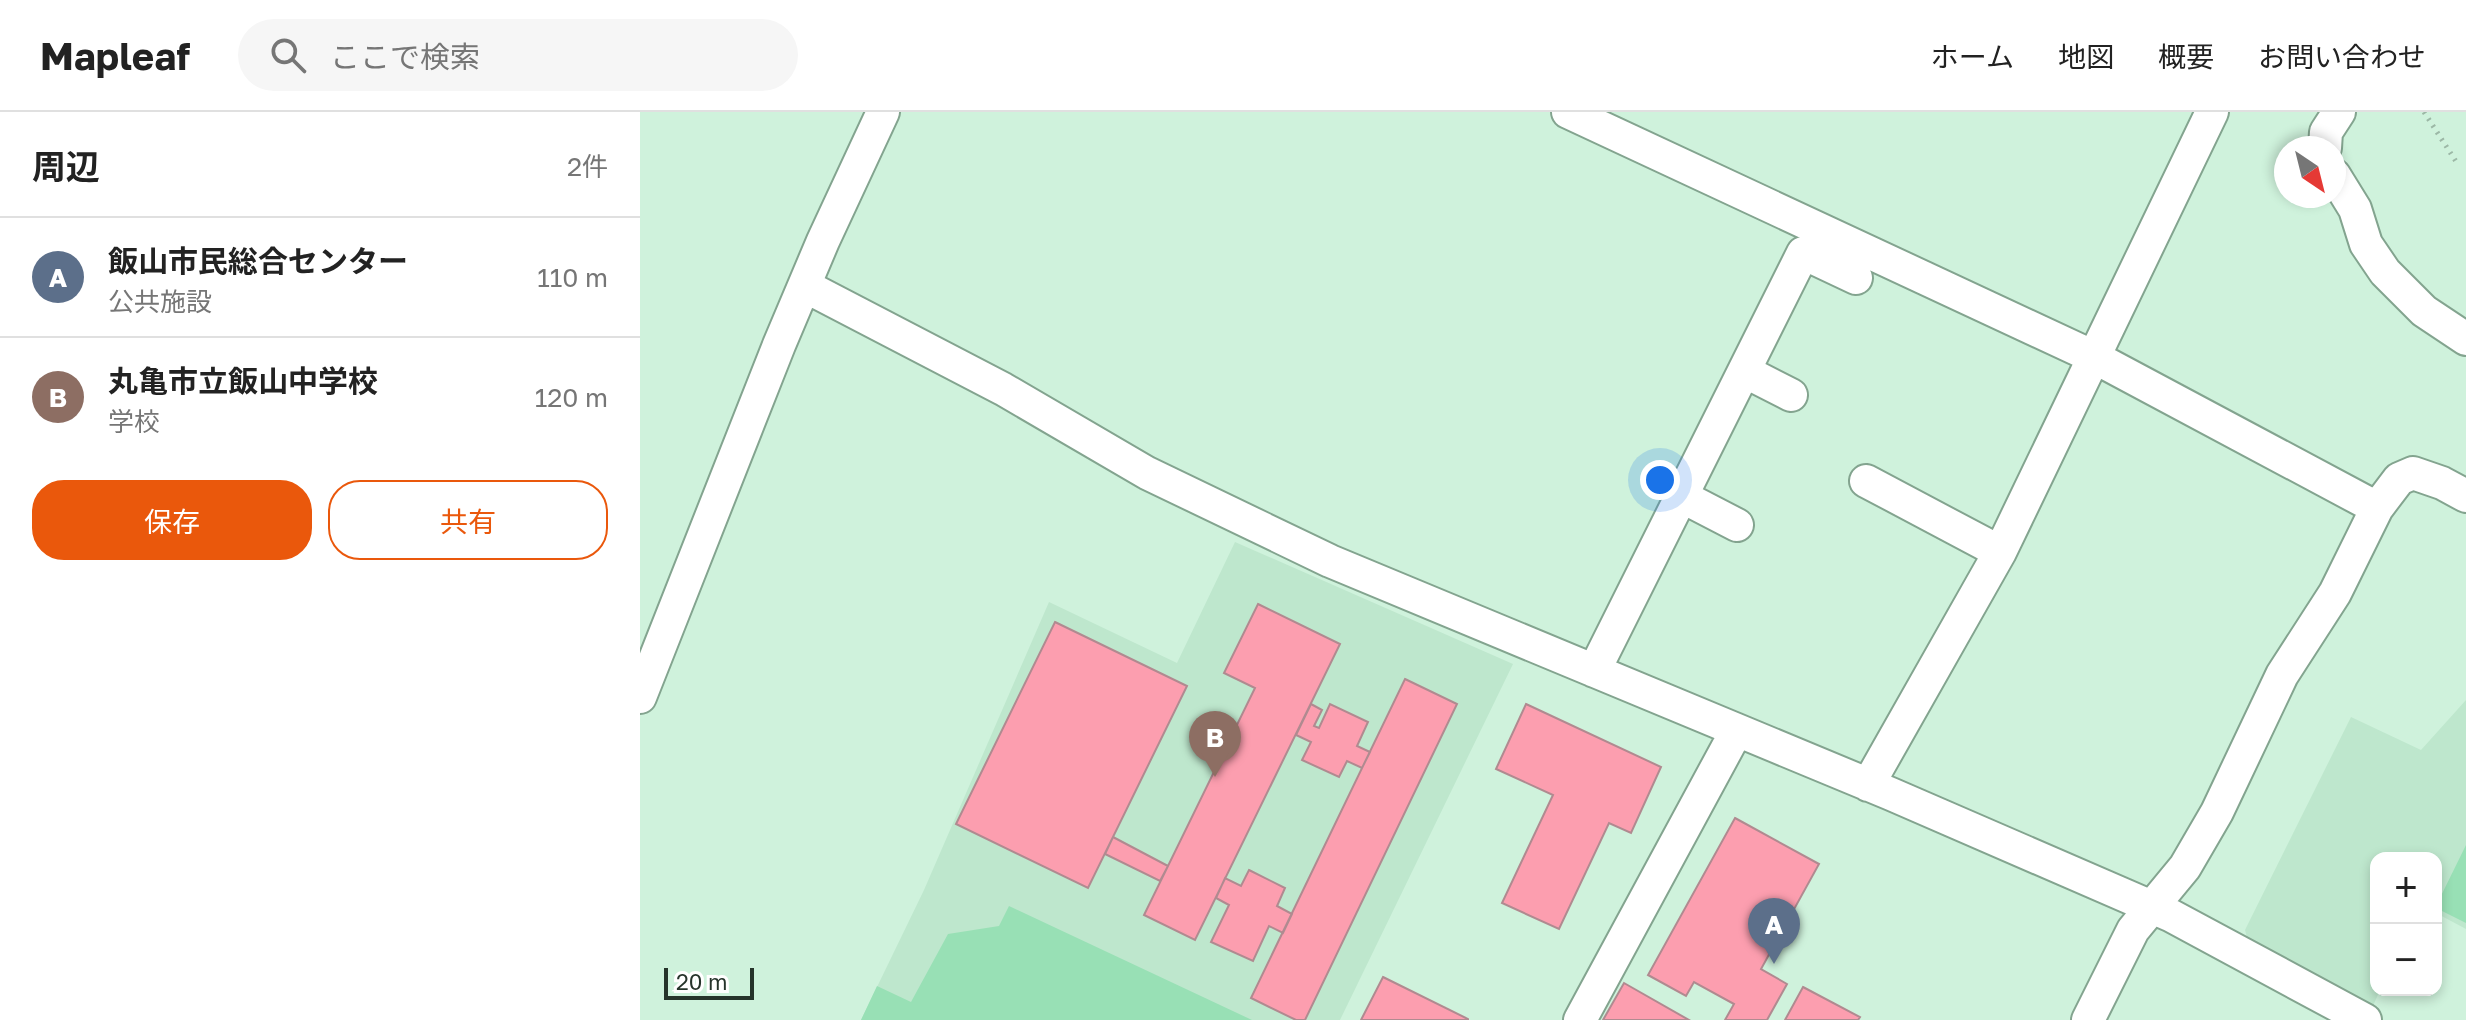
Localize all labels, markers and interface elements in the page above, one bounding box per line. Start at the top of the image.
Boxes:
search box [238,19,798,91]
text: Mapleaf [40,33,190,78]
icon: search [266,33,310,77]
text: ここで検索 [330,39,480,75]
text: ホーム [1931,40,2014,73]
text: 地図 [2058,40,2114,73]
text: 概要 [2158,40,2214,73]
text: お問い合わせ [2258,40,2426,73]
north arrow [2274,136,2346,208]
text: 周辺 [32,146,100,186]
text: 2件 [567,151,608,182]
text: 飯山市民総合センター [108,243,408,279]
text: A [49,262,67,293]
text: 110 m [537,262,608,293]
text: 公共施設 [108,286,212,317]
text: 丸亀市立飯山中学校 [108,363,378,399]
text: B [49,382,67,413]
text: 120 m [535,382,608,413]
text: 学校 [108,406,160,437]
your location [1640,460,1680,500]
button: 保存 [32,480,312,560]
button: 共有 [328,480,608,560]
pin: B [1189,711,1241,777]
map controls [2370,852,2442,996]
button: + [2370,852,2442,924]
pin: A [1748,898,1800,964]
button: − [2370,924,2442,996]
scale bar [664,964,754,1000]
text: 20 m [676,968,727,995]

